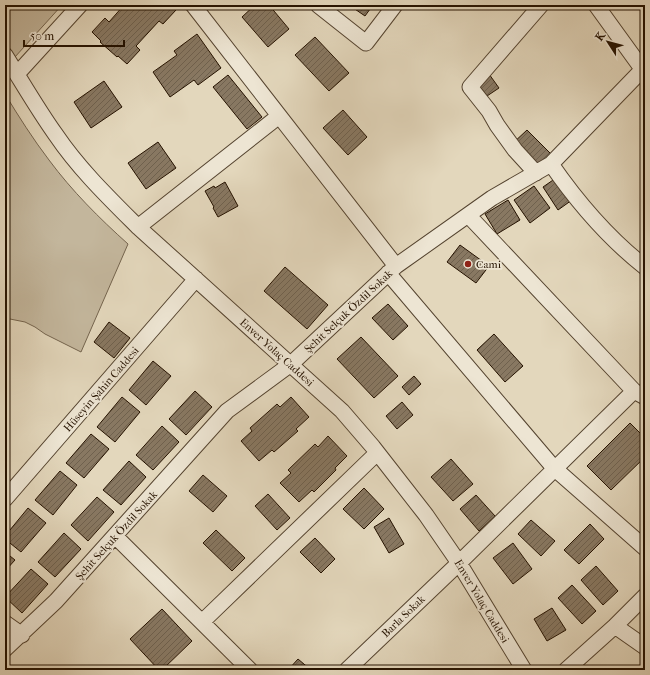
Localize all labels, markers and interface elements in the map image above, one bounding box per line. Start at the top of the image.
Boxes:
scale bar [24,22,124,48]
north arrow [588,22,628,62]
text: 50 m [30,29,54,43]
text: K [593,29,609,43]
place label: Cami [476,258,502,271]
marker: Cami [463,259,473,269]
street label: Şehit Selçuk Özdil Sokak [302,267,395,356]
street label: Enver Yolaç Caddesi [237,316,317,390]
street label: Hüseyin Şahin Caddesi [61,344,142,434]
street label: Şehit Selçuk Özdil Sokak [73,488,160,583]
street label: Enver Yolaç Caddesi [451,557,512,646]
street label: Barla Sokak [379,592,428,640]

